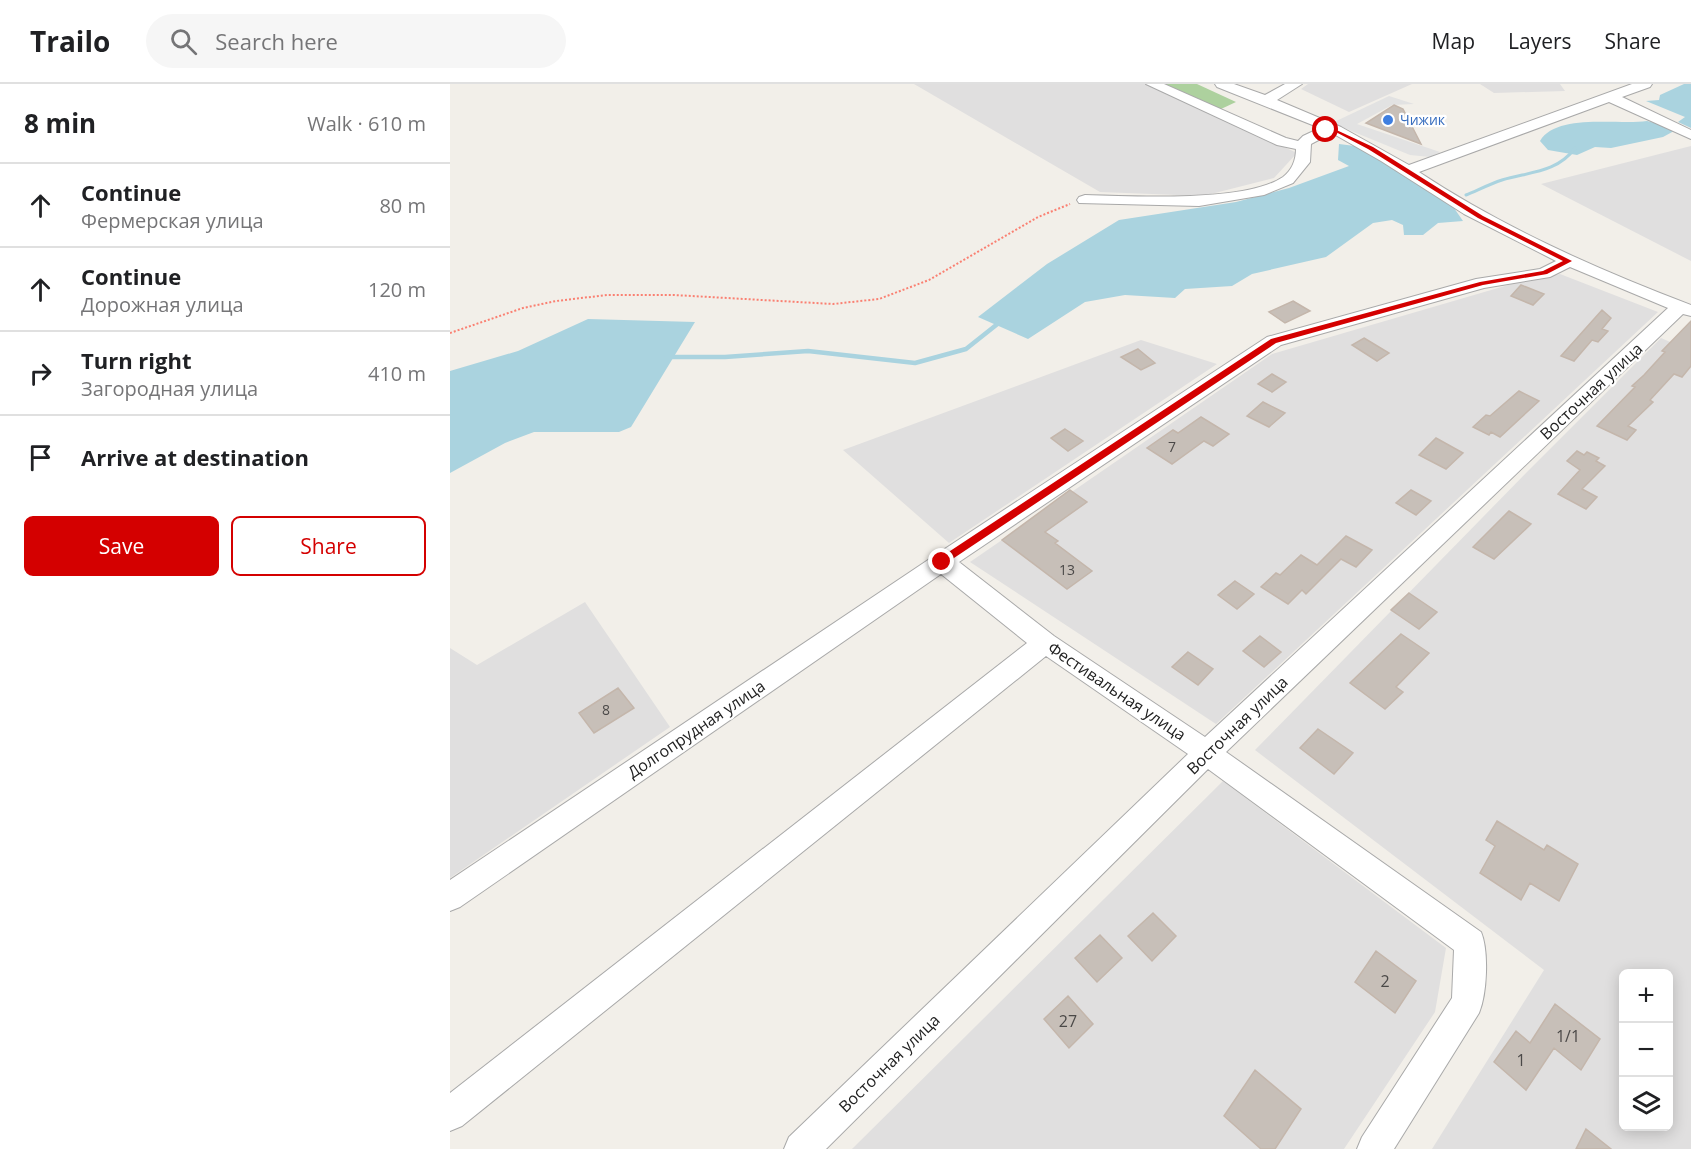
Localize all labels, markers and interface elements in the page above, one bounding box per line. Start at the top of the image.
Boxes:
search box [146,14,566,68]
text: Trailo [30,22,110,60]
icon: search [167,25,200,58]
text: Search here [215,26,338,56]
text: Map [1432,27,1475,55]
text: Layers [1508,27,1572,55]
text: Share [1605,27,1661,55]
text: 8 min [24,105,96,141]
text: Walk · 610 m [307,110,426,137]
place label: Чижик [1400,110,1446,129]
marker: Чижик [1381,113,1395,127]
route start [1312,116,1338,142]
text: Continue [81,177,181,207]
icon: ahead [24,189,57,222]
text: 80 m [379,192,426,219]
text: Фермерская улица [81,207,264,234]
text: Continue [81,261,181,291]
icon: ahead [24,273,57,306]
text: 120 m [368,276,426,303]
text: Дорожная улица [81,291,244,318]
street label: Восточная улица [1535,338,1647,444]
text: Turn right [81,345,192,375]
icon: right [24,357,57,390]
text: 410 m [368,360,426,387]
text: Загородная улица [81,375,258,402]
house number: 7 [1168,437,1176,456]
icon: arrive [24,441,57,474]
text: Arrive at destination [81,442,309,472]
button: Save [24,516,219,576]
button: Share [231,516,426,576]
route end [928,548,954,574]
house number: 13 [1059,560,1075,579]
street label: Фестивальная улица [1044,637,1190,745]
street label: Восточная улица [1182,671,1292,779]
street label: Долгопрудная улица [623,675,769,783]
house number: 8 [602,700,610,719]
map controls [1619,969,1673,1131]
button: + [1619,969,1673,1023]
house number: 2 [1380,970,1390,992]
street label: Восточная улица [834,1009,944,1117]
house number: 27 [1059,1010,1077,1032]
button: − [1619,1023,1673,1077]
house number: 1/1 [1556,1025,1580,1047]
house number: 1 [1516,1049,1526,1071]
button: layers [1619,1077,1673,1131]

